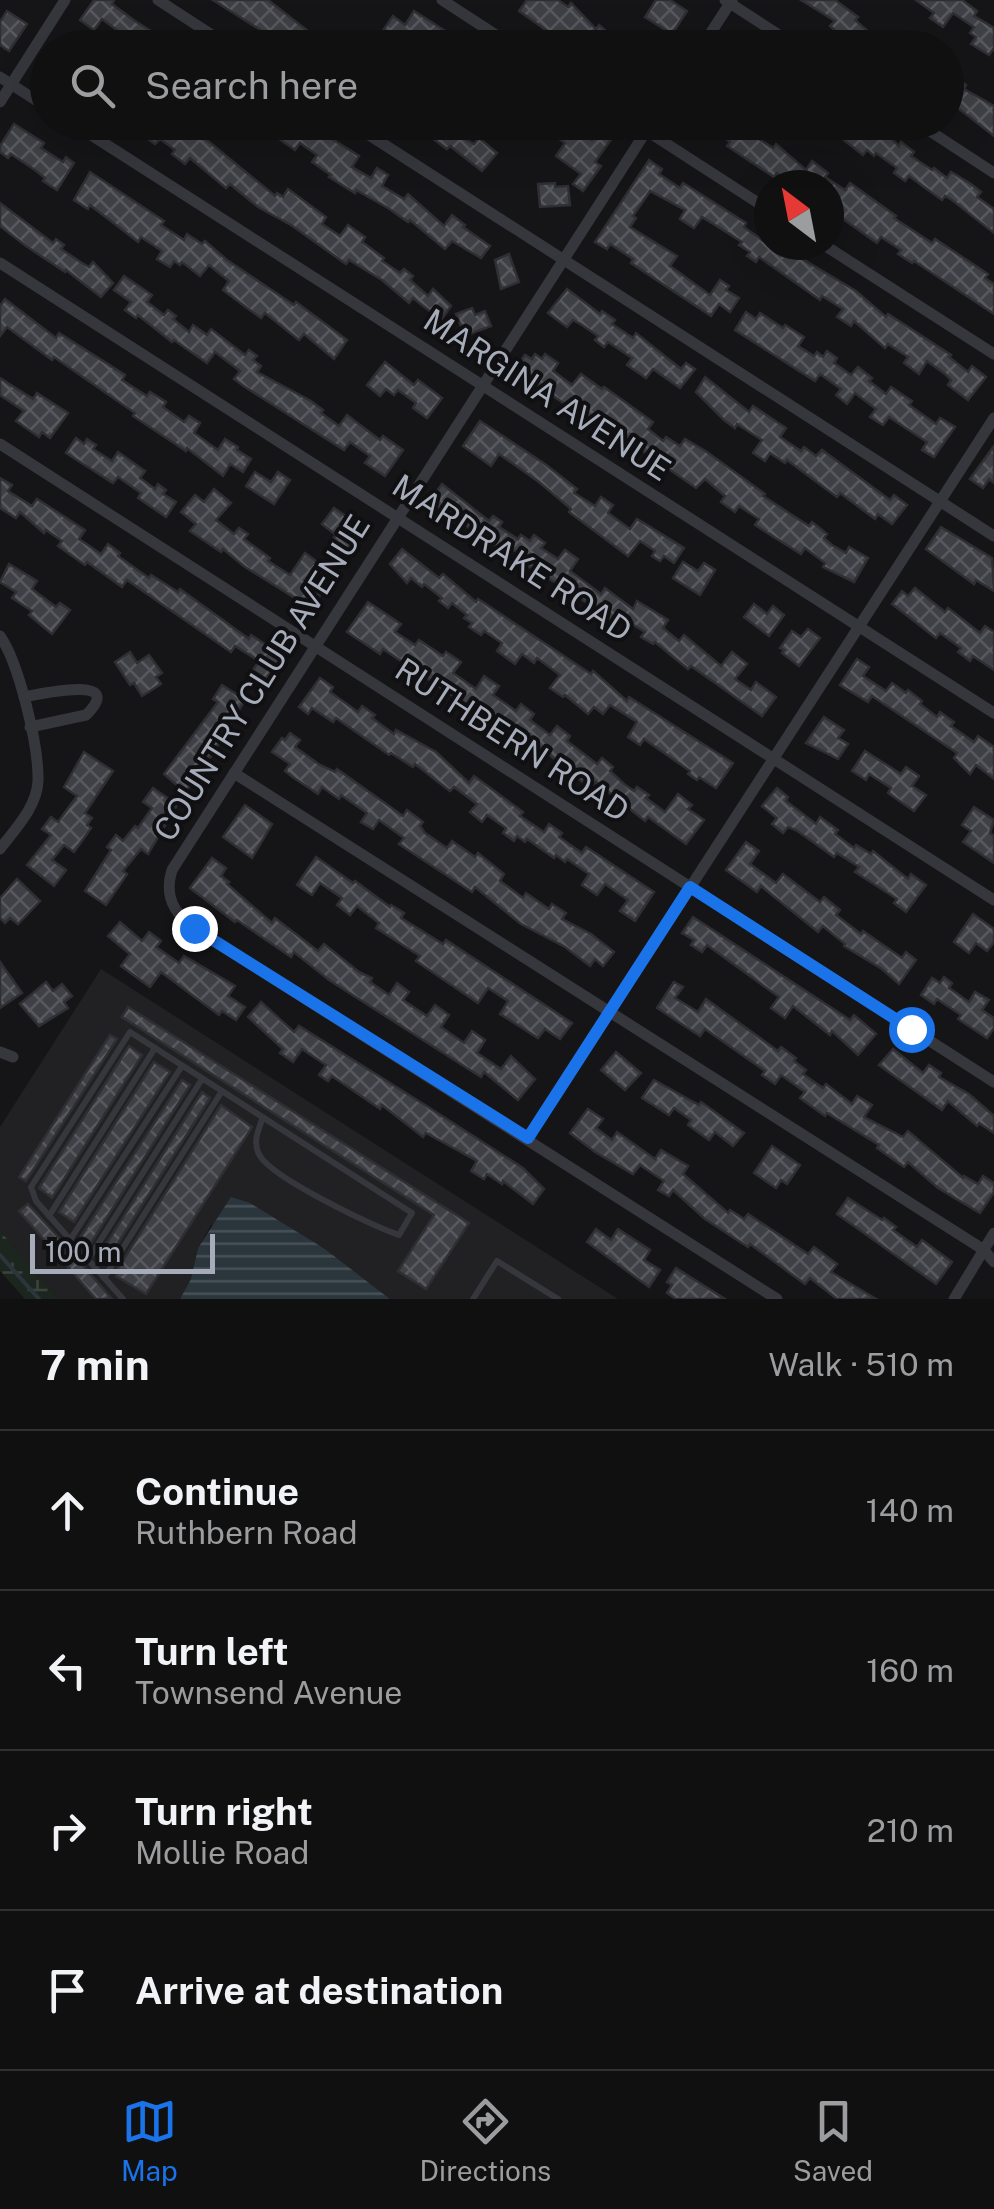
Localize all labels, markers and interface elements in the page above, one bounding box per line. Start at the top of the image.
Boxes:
search box [30,30,964,140]
icon: search [65,58,120,113]
text: Search here [145,63,358,108]
north arrow [754,170,844,260]
street label: MARGINA AVENUE [417,301,677,488]
street label: MARDRAKE ROAD [386,467,639,649]
street label: COUNTRY CLUB AVENUE [146,508,377,847]
street label: RUTHBERN ROAD [389,650,636,829]
route end [172,906,218,952]
route start [889,1007,935,1053]
scale bar [30,1229,215,1274]
text: 100 m [45,1235,122,1268]
text: 7 min [40,1340,150,1389]
text: Walk · 510 m [768,1346,954,1383]
text: Continue [135,1469,299,1514]
icon: ahead [40,1483,95,1538]
text: 140 m [866,1492,954,1529]
text: Ruthbern Road [135,1514,358,1551]
text: Turn left [135,1629,289,1674]
icon: left [40,1643,95,1698]
text: 160 m [866,1652,954,1689]
text: Townsend Avenue [135,1674,402,1711]
text: Turn right [135,1789,313,1834]
icon: right [40,1803,95,1858]
text: 210 m [867,1812,954,1849]
text: Mollie Road [135,1834,309,1871]
icon: arrive [40,1963,95,2018]
text: Arrive at destination [135,1968,503,2013]
tab: Map [121,2094,178,2187]
tab: Directions [420,2094,551,2187]
tab: Saved [793,2094,873,2187]

